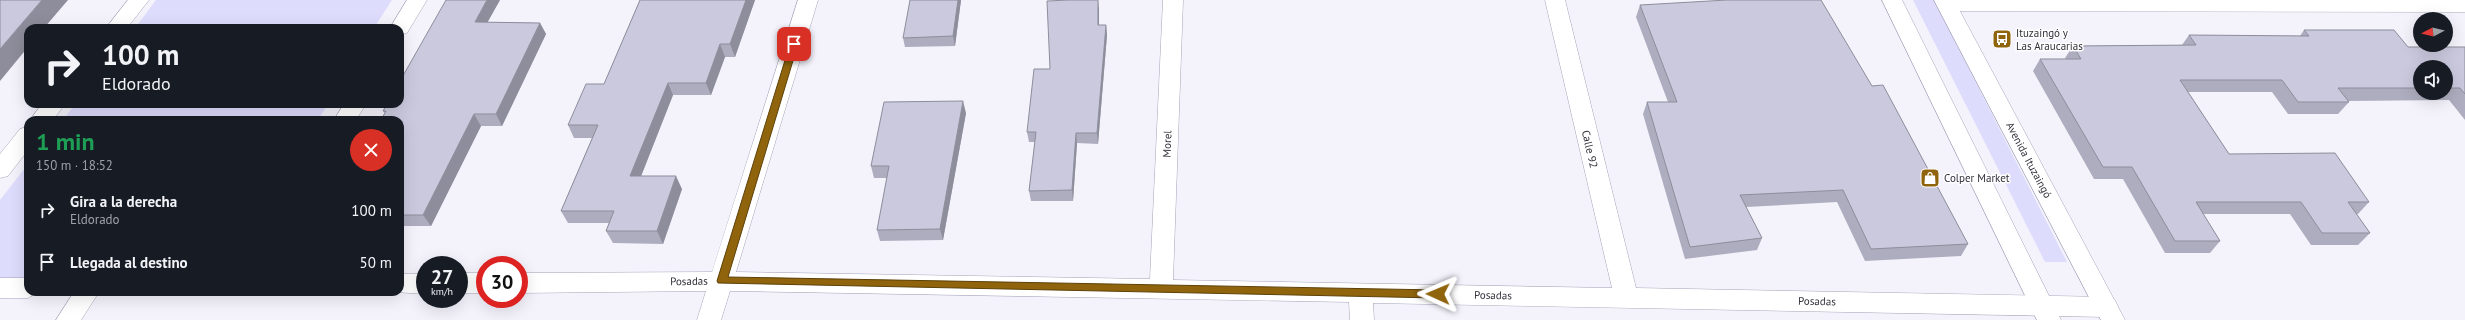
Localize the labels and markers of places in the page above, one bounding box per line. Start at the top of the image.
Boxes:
place label: Ituzaingó y Las Araucarias [2016,26,2083,53]
pin [777,27,811,61]
bus stop icon: Ituzaingó y Las Araucarias [1991,28,2013,50]
shop icon: Colper Market [1919,167,1941,189]
place label: Colper Market [1944,171,2010,185]

